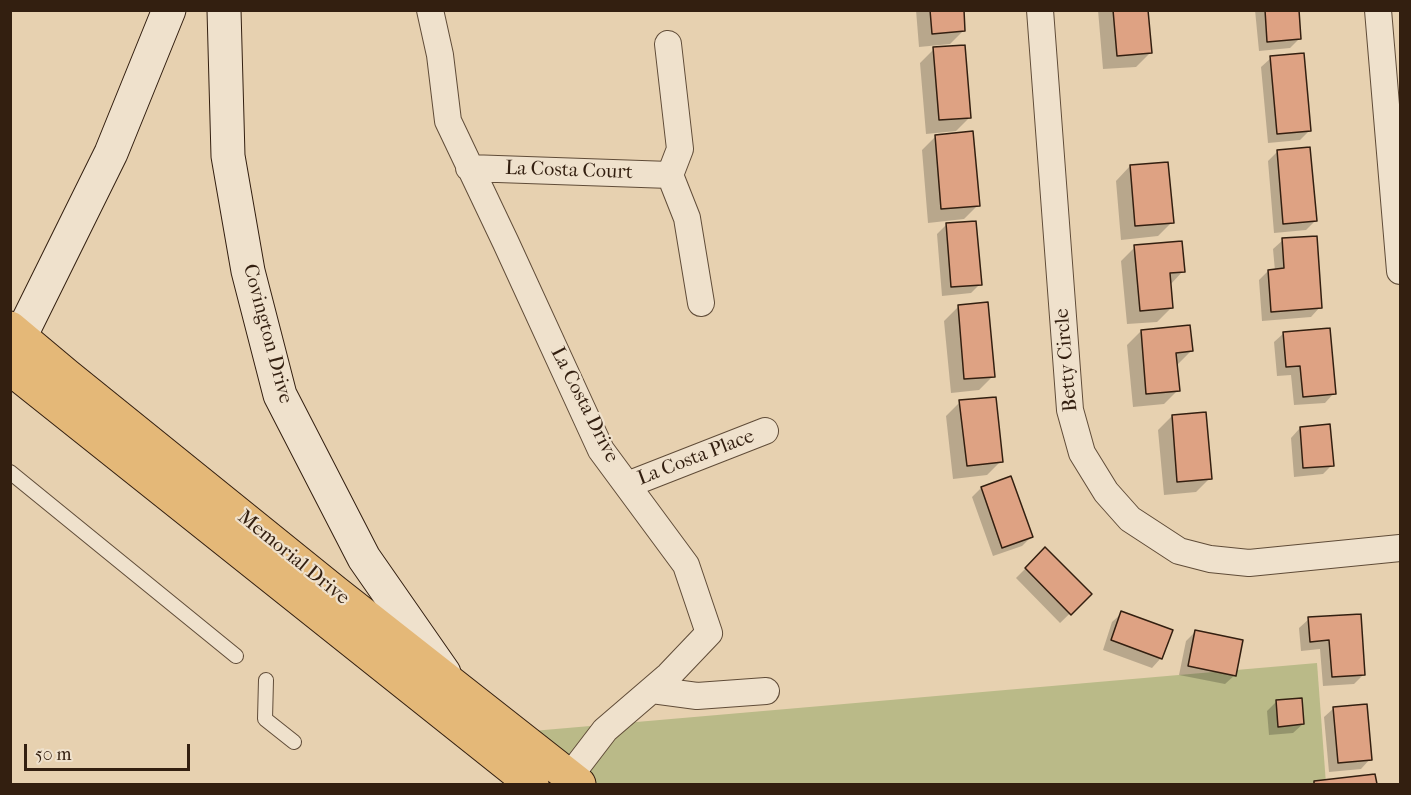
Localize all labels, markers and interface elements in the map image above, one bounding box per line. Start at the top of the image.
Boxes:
street label: La Costa Court [505,157,633,185]
street label: Covington Drive [237,262,297,406]
street label: Betty Circle [1051,307,1083,413]
street label: La Costa Drive [545,343,623,467]
street label: La Costa Place [634,425,758,491]
street label: Memorial Drive [232,506,354,610]
scale bar [27,732,194,770]
text: 50 m [35,744,71,765]

